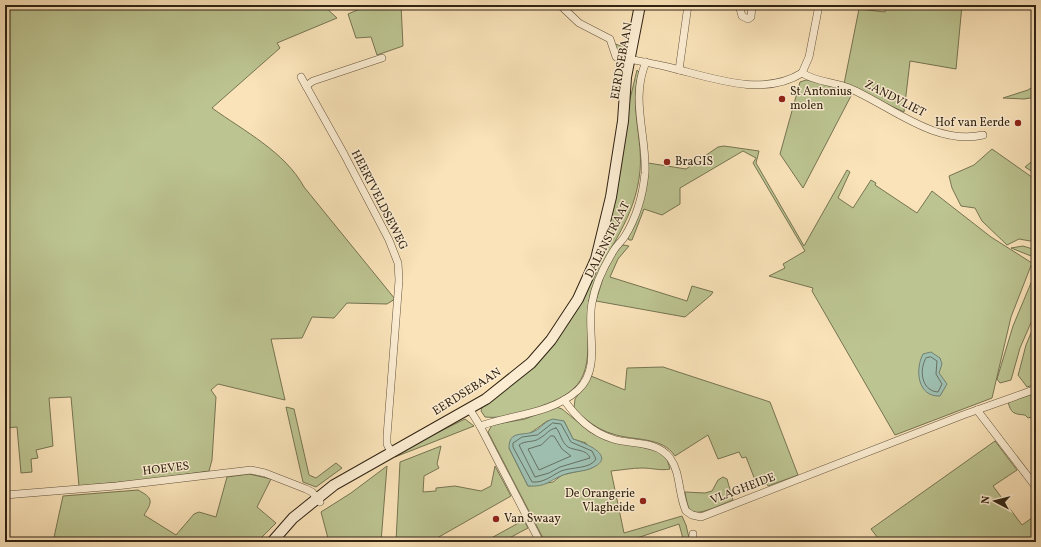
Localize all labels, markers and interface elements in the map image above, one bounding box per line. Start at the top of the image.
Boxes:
street label: EERDSEBAAN [607,21,637,101]
street label: ZANDVLIET [862,77,928,121]
place label: St Antonius molen [790,84,852,114]
marker: St Antonius molen [777,94,787,104]
place label: Hof van Eerde [935,115,1010,131]
marker: Hof van Eerde [1013,118,1023,128]
street label: HEERTVELDSEWEG [347,147,411,253]
place label: BraGIS [675,154,713,170]
marker: BraGIS [662,157,672,167]
street label: DALENSTRAAT [582,199,634,281]
street label: EERDSEBAAN [430,364,504,419]
street label: HOEVES [142,458,190,480]
street label: VLAGHEIDE [708,469,778,509]
north arrow [975,481,1015,521]
place label: De Orangerie Vlagheide [565,486,635,516]
text: N [979,495,994,505]
marker: De Orangerie Vlagheide [638,496,648,506]
place label: Van Swaay [504,511,561,527]
marker: Van Swaay [491,514,501,524]

